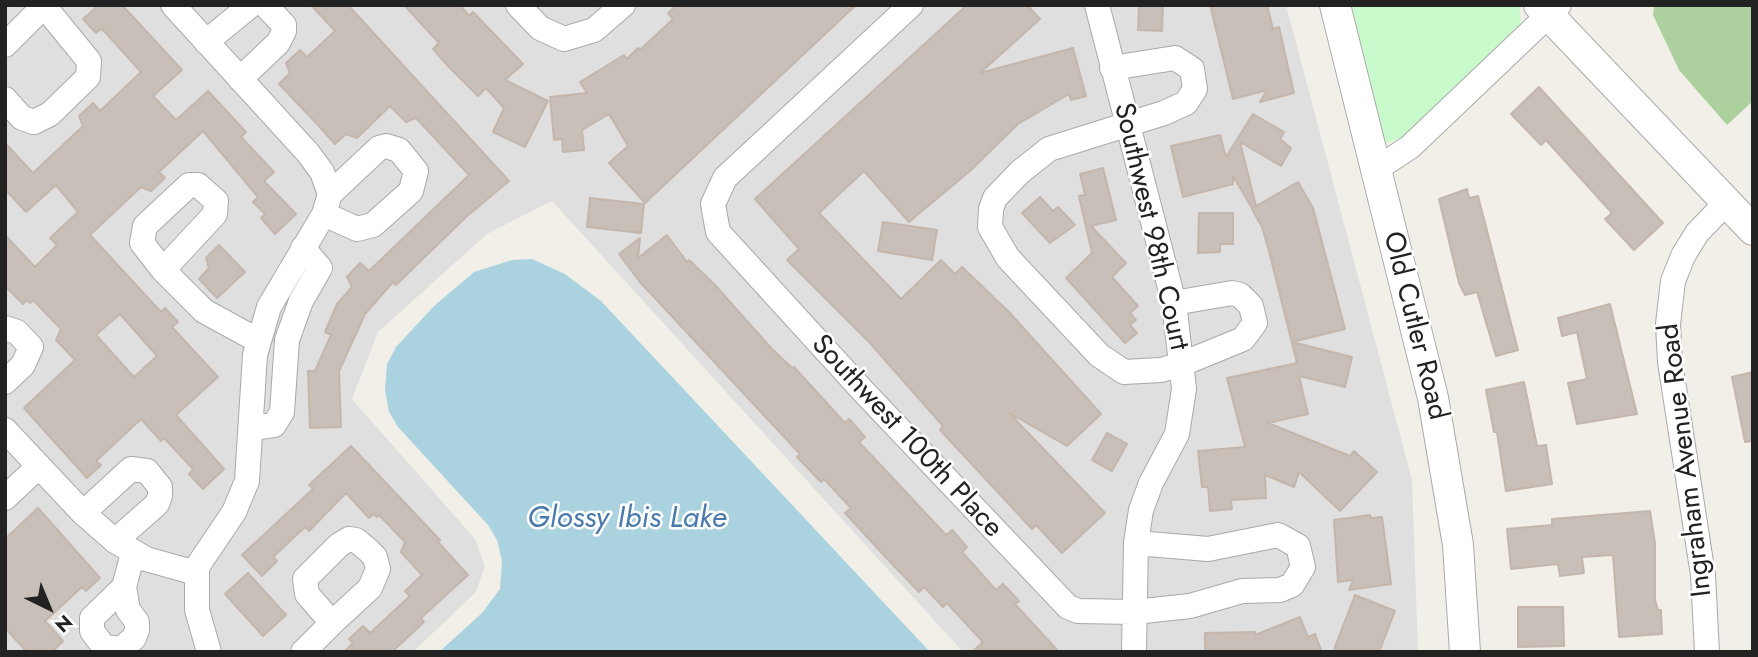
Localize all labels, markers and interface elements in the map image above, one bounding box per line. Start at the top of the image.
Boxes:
street label: Southwest 98th Court [1105,100,1195,354]
street label: Old Cutler Road [1374,228,1454,424]
street label: Ingraham Avenue Road [1654,321,1720,599]
street label: Southwest 100th Place [803,329,1009,545]
water label: Glossy Ibis Lake [527,502,727,538]
north arrow [14,573,84,643]
text: N [49,609,78,639]

